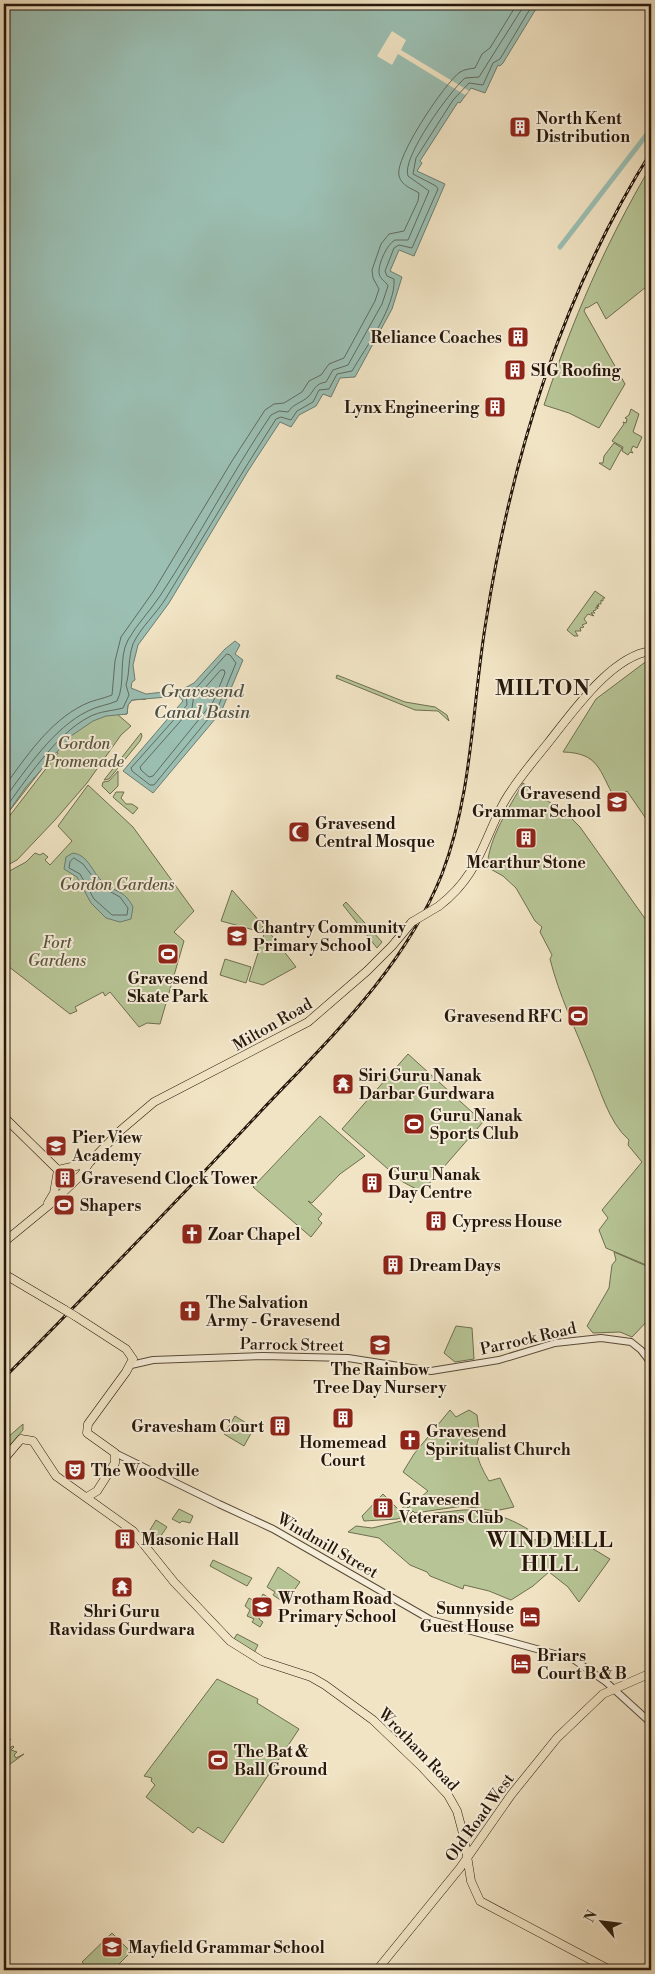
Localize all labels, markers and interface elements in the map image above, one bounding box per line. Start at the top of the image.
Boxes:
place label: North Kent Distribution [536,109,630,147]
building icon: North Kent Distribution [508,115,532,139]
building icon: Reliance Coaches [506,325,530,349]
place label: Reliance Coaches [370,328,502,348]
building icon: SIG Roofing [503,358,527,382]
place label: SIG Roofing [531,361,621,381]
building icon: Lynx Engineering [483,395,507,419]
place label: Lynx Engineering [344,398,480,418]
district label: MILTON [495,676,591,702]
water label: Gravesend Canal Basin [154,680,251,724]
park label: Gordon Promenade [43,734,124,772]
place label: Gravesend Grammar School [472,784,602,822]
school or university icon: Gravesend Grammar School [605,790,629,814]
place label: Gravesend Central Mosque [315,814,435,852]
mosque icon: Gravesend Central Mosque [287,820,311,844]
building icon: Mcarthur Stone [514,826,538,850]
place label: Mcarthur Stone [466,853,586,873]
park label: Gordon Gardens [60,875,174,895]
place label: Chantry Community Primary School [253,918,407,956]
school or university icon: Chantry Community Primary School [225,924,249,948]
park label: Fort Gardens [28,933,86,971]
sports icon: Gravesend Skate Park [156,942,180,966]
place label: Gravesend Skate Park [127,969,210,1007]
street label: Milton Road [229,994,316,1056]
sports icon: Gravesend RFC [566,1004,590,1028]
place label: Gravesend RFC [444,1007,562,1027]
place label: Siri Guru Nanak Darbar Gurdwara [359,1066,495,1104]
temple icon: Siri Guru Nanak Darbar Gurdwara [331,1072,355,1096]
place label: Guru Nanak Sports Club [430,1106,524,1144]
sports icon: Guru Nanak Sports Club [402,1112,426,1136]
place label: Pier View Academy [71,1128,143,1166]
school or university icon: Pier View Academy [44,1134,68,1158]
place label: Guru Nanak Day Centre [388,1165,482,1203]
building icon: Gravesend Clock Tower [53,1166,77,1190]
place label: Gravesend Clock Tower [81,1169,258,1189]
building icon: Guru Nanak Day Centre [360,1171,384,1195]
sports icon: Shapers [52,1193,76,1217]
place label: Shapers [80,1196,142,1216]
building icon: Cypress House [424,1209,448,1233]
place label: Cypress House [452,1212,563,1232]
church icon: Zoar Chapel [180,1222,204,1246]
place label: Zoar Chapel [208,1225,301,1245]
building icon: Dream Days [381,1253,405,1277]
place label: Dream Days [409,1256,501,1276]
place label: The Salvation Army - Gravesend [205,1293,341,1331]
church icon: The Salvation Army - Gravesend [178,1299,202,1323]
street label: Parrock Road [478,1318,578,1360]
school or university icon: The Rainbow Tree Day Nursery [368,1333,392,1357]
street label: Parrock Street [240,1334,345,1356]
place label: The Rainbow Tree Day Nursery [314,1360,447,1398]
building icon: Homemead Court [331,1406,355,1430]
building icon: Gravesham Court [268,1414,292,1438]
place label: Gravesham Court [131,1417,264,1437]
place label: Gravesend Spiritualist Church [426,1422,571,1460]
church icon: Gravesend Spiritualist Church [398,1428,422,1452]
place label: Homemead Court [299,1433,387,1471]
theatre icon: The Woodville [63,1458,87,1482]
place label: The Woodville [91,1461,200,1481]
place label: Gravesend Veterans Club [398,1490,504,1528]
building icon: Gravesend Veterans Club [371,1496,395,1520]
street label: Windmill Street [273,1508,382,1583]
building icon: Masonic Hall [113,1527,137,1551]
district label: WINDMILL HILL [485,1528,614,1578]
place label: Masonic Hall [141,1530,240,1550]
temple icon: Shri Guru Ravidass Gurdwara [110,1575,134,1599]
place label: Wrotham Road Primary School [277,1589,397,1627]
school or university icon: Wrotham Road Primary School [250,1595,274,1619]
place label: Sunnyside Guest House [420,1599,514,1637]
place label: Shri Guru Ravidass Gurdwara [49,1602,195,1640]
hotel icon: Sunnyside Guest House [518,1605,542,1629]
place label: Briars Court B & B [537,1646,627,1684]
hotel icon: Briars Court B & B [509,1652,533,1676]
street label: Wrotham Road [373,1703,463,1795]
place label: The Bat & Ball Ground [234,1742,328,1780]
sports icon: The Bat & Ball Ground [206,1748,230,1772]
street label: Old Road West [441,1769,519,1866]
north arrow [578,1896,628,1946]
text: N [581,1907,602,1925]
school or university icon: Mayfield Grammar School [100,1935,124,1959]
place label: Mayfield Grammar School [128,1938,326,1958]

